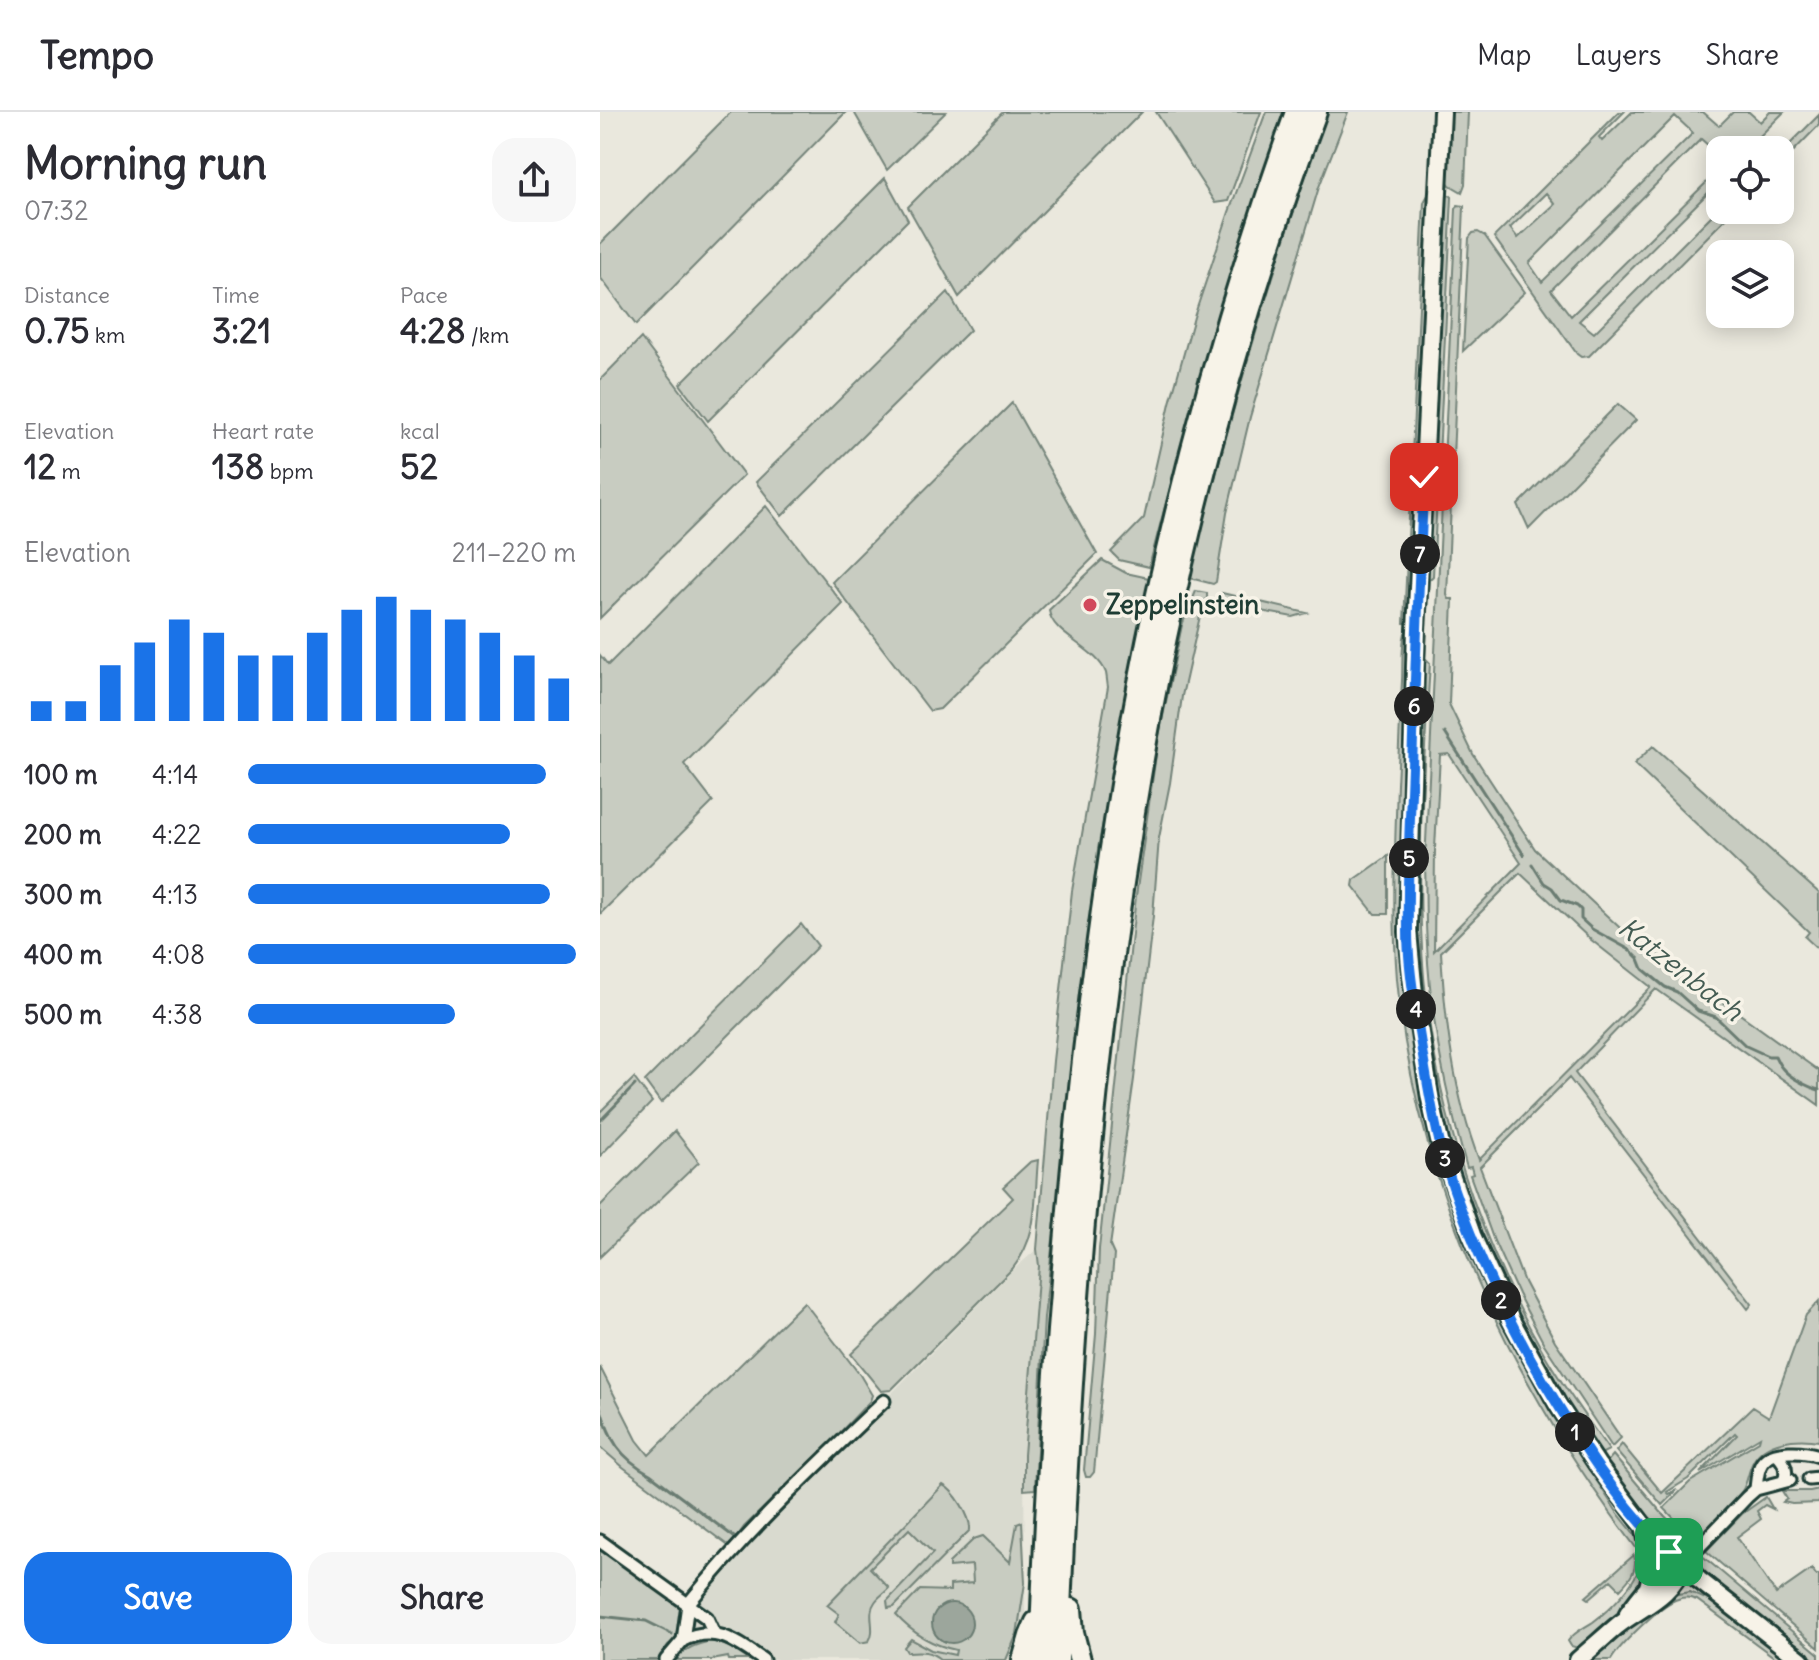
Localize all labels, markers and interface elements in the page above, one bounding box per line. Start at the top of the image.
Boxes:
text: Tempo [40,32,154,79]
text: Map [1477,37,1532,73]
text: Layers [1576,37,1662,73]
text: Share [1706,37,1779,73]
text: Morning run [24,136,267,191]
map controls [1706,136,1794,328]
button: locate [1706,136,1794,224]
button: share [492,138,576,222]
text: 07:32 [24,194,88,227]
button: layers [1706,240,1794,328]
text: Distance [24,281,110,309]
text: Time [212,281,260,309]
text: Pace [400,281,448,309]
text: 0.75 [24,309,90,352]
text: 3:21 [212,309,271,352]
text: 4:28 [400,309,466,352]
text: km [90,321,125,349]
text: /km [466,321,509,349]
text: Elevation [24,417,114,445]
text: Heart rate [212,417,314,445]
text: kcal [400,417,440,445]
pin [1390,443,1458,511]
text: 12 [24,445,56,488]
text: 138 [212,445,264,488]
text: 52 [400,445,438,488]
icon: check [1402,455,1446,499]
text: m [56,457,81,485]
text: bpm [264,457,314,485]
pin: 7 [1400,534,1440,574]
text: Elevation [24,536,131,569]
text: 211–220 m [452,536,576,569]
text: 7 [1415,540,1425,568]
place label: Zeppelinstein [1106,588,1259,621]
marker: Zeppelinstein [1081,596,1099,614]
pin: 6 [1394,686,1434,726]
text: 6 [1408,692,1420,720]
text: 100 m [24,758,98,791]
text: 4:14 [152,758,198,791]
text: 200 m [24,818,101,851]
text: 4:22 [152,818,201,851]
pin: 5 [1389,838,1429,878]
text: 5 [1403,844,1415,872]
text: 300 m [24,878,102,911]
text: 4:13 [152,878,198,911]
water label: Katzenbach [1611,909,1751,1029]
text: 400 m [24,938,102,971]
text: 4:08 [152,938,205,971]
pin: 4 [1396,989,1436,1029]
text: 4 [1410,995,1422,1023]
text: 500 m [24,998,102,1031]
text: 4:38 [152,998,203,1031]
pin: 3 [1425,1138,1465,1178]
text: 3 [1439,1144,1451,1172]
pin: 2 [1481,1280,1521,1320]
text: 2 [1495,1286,1507,1314]
pin: 1 [1555,1412,1595,1452]
text: 1 [1571,1418,1579,1446]
pin [1635,1518,1703,1586]
icon: arrive [1647,1530,1691,1574]
button: Save [24,1552,292,1644]
button: Share [308,1552,576,1644]

